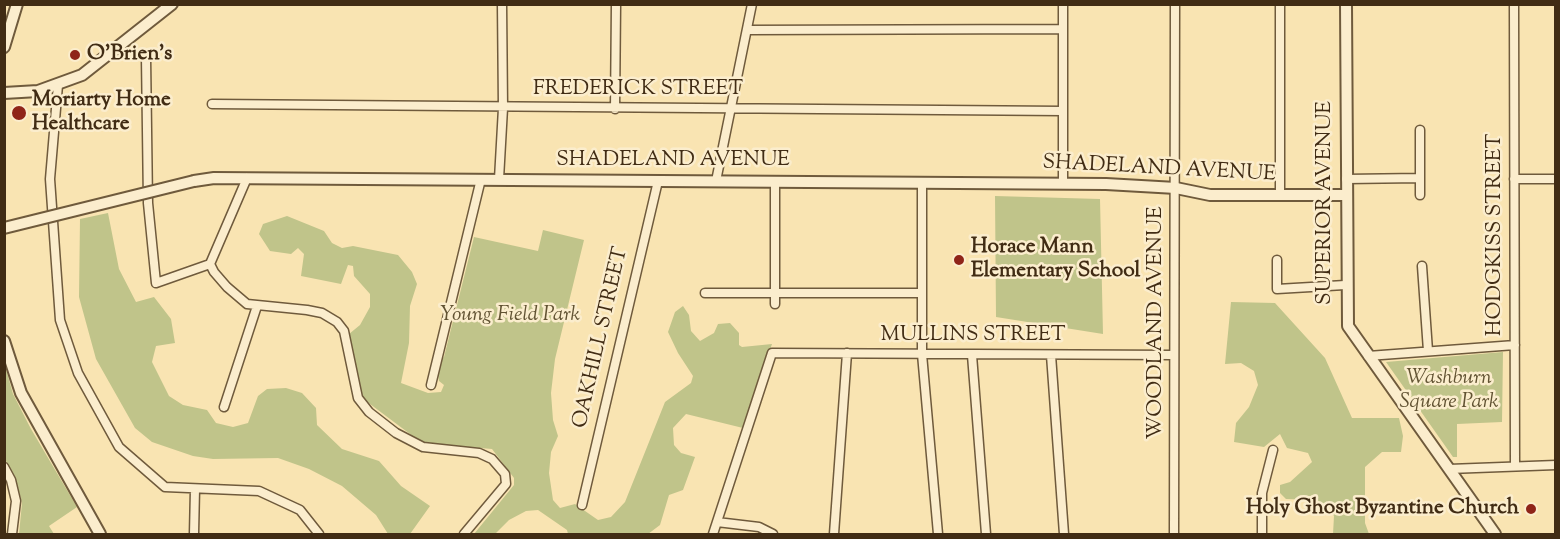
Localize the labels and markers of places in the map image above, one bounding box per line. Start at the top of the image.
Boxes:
place label: O'Brien's [87,42,172,68]
marker: O'Brien's [68,48,82,62]
place label: Moriarty Home Healthcare [32,88,171,138]
marker: Moriarty Home Healthcare [10,104,28,122]
place label: Horace Mann Elementary School [971,235,1140,285]
marker: Horace Mann Elementary School [952,253,966,267]
place label: Holy Ghost Byzantine Church [1246,496,1519,522]
marker: Holy Ghost Byzantine Church [1524,502,1538,516]

